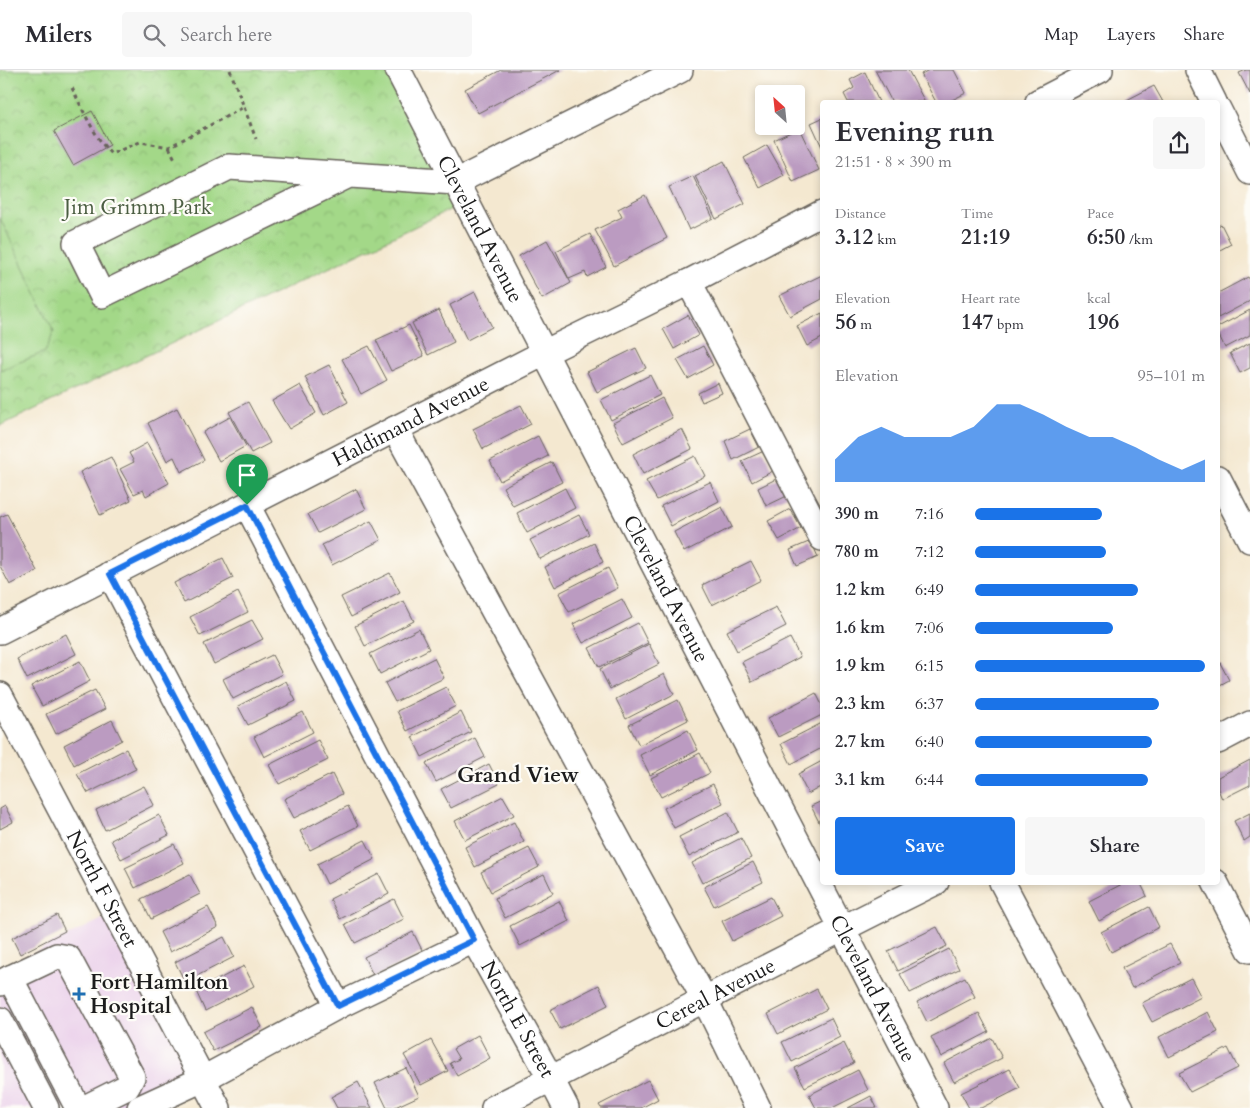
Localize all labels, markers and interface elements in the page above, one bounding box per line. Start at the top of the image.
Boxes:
search box [122,12,472,57]
text: Milers [25,18,92,51]
icon: search [140,21,168,49]
text: Search here [180,22,272,48]
text: Map [1044,22,1079,47]
text: Layers [1107,22,1156,47]
text: Share [1184,22,1225,47]
north arrow [755,85,805,135]
map controls [755,85,805,135]
text: Evening run [835,113,994,151]
button: share [1153,117,1205,169]
street label: Cleveland Avenue [430,150,530,308]
text: 21:51 · 8 × 390 m [835,151,952,173]
park label: Jim Grimm Park [61,193,213,222]
text: Distance [835,204,886,223]
text: Time [961,204,993,223]
text: Pace [1087,204,1114,223]
text: 3.12 [835,223,873,252]
text: 21:19 [961,223,1010,252]
text: 6:50 [1087,223,1125,252]
text: km [873,230,896,249]
text: /km [1125,230,1153,249]
text: Elevation [835,289,891,308]
text: Heart rate [961,289,1020,308]
text: kcal [1087,289,1111,308]
text: 56 [835,308,857,337]
text: 147 [961,308,993,337]
text: 196 [1087,308,1119,337]
text: m [857,315,872,334]
text: bpm [993,315,1024,334]
text: Elevation [835,365,899,387]
text: 95–101 m [1137,365,1205,387]
street label: Haldimand Avenue [327,369,494,474]
pin [226,454,268,505]
icon: arrive [233,461,261,489]
text: 390 m [835,503,879,525]
text: 7:16 [915,503,944,525]
street label: Cleveland Avenue [616,510,716,668]
text: 780 m [835,541,879,563]
text: 7:12 [915,541,944,563]
text: 1.2 km [835,579,885,601]
text: 6:49 [915,579,944,601]
text: 1.6 km [835,617,885,639]
text: 7:06 [915,617,944,639]
text: 1.9 km [835,655,885,677]
text: 6:15 [915,655,944,677]
text: 2.3 km [835,693,885,715]
text: 6:37 [915,693,944,715]
text: 2.7 km [835,731,885,753]
text: 6:40 [915,731,944,753]
district label: Grand View [457,760,580,790]
text: 3.1 km [835,769,885,791]
text: 6:44 [915,769,944,791]
button: Save [835,817,1015,875]
button: Share [1025,817,1205,875]
street label: North F Street [59,825,145,953]
street label: Cleveland Avenue [822,910,923,1067]
street label: Cereal Avenue [651,951,780,1037]
street label: North E Street [473,955,562,1083]
place label: Fort Hamilton Hospital [90,968,229,1021]
marker: Fort Hamilton Hospital [72,987,86,1001]

